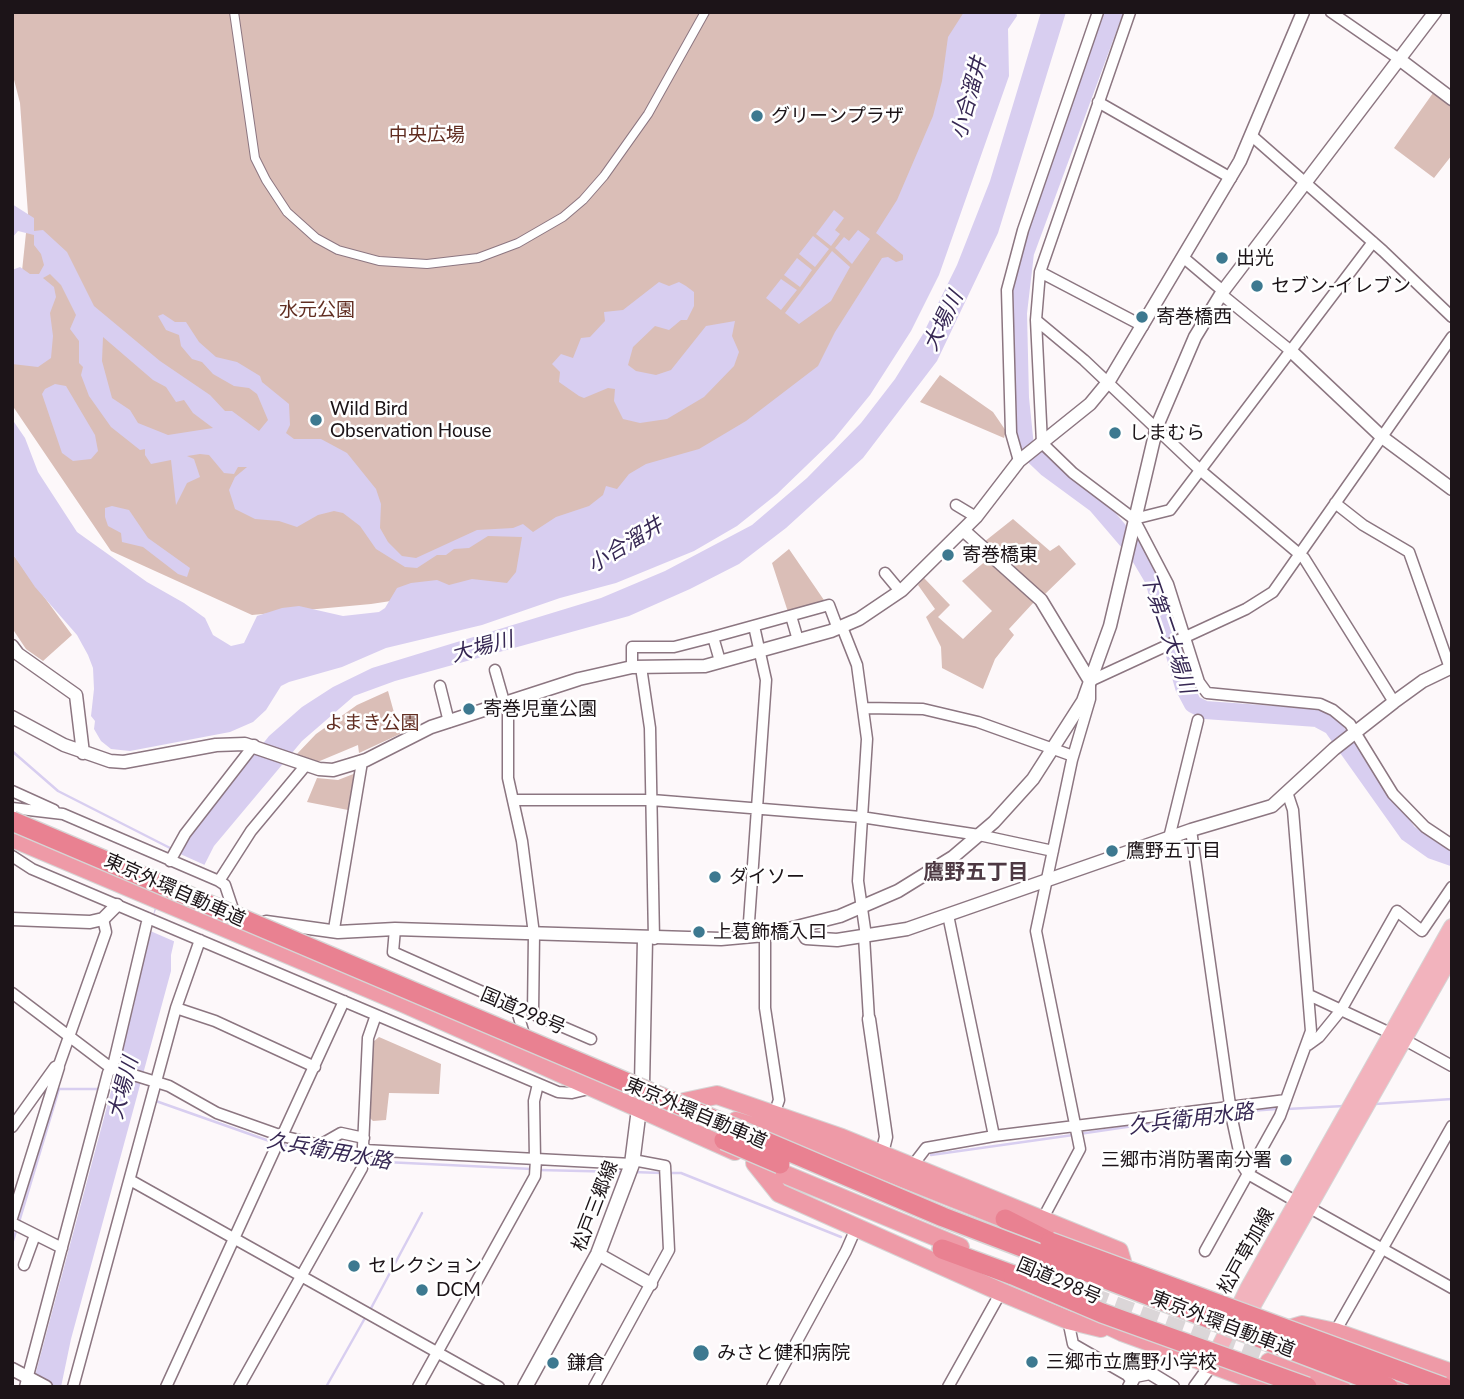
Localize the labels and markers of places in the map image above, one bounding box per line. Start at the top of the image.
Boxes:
place label: グリーンプラザ [771,105,904,127]
marker: グリーンプラザ [749,108,765,124]
place label: 出光 [1236,247,1274,269]
marker: 出光 [1214,250,1230,266]
place label: セブン-イレブン [1271,275,1411,297]
marker: セブン-イレブン [1249,278,1265,294]
place label: 寄巻橋西 [1156,306,1232,328]
marker: 寄巻橋西 [1134,309,1150,325]
place label: Wild Bird Observation House [330,398,492,442]
marker: Wild Bird Observation House [308,412,324,428]
place label: しまむら [1129,422,1205,444]
marker: しまむら [1107,425,1123,441]
place label: 寄巻橋東 [962,544,1038,566]
marker: 寄巻橋東 [940,547,956,563]
place label: 寄巻児童公園 [483,698,597,720]
marker: 寄巻児童公園 [461,701,477,717]
place label: 鷹野五丁目 [1126,840,1221,862]
marker: 鷹野五丁目 [1104,843,1120,859]
place label: ダイソー [729,866,805,888]
marker: ダイソー [707,869,723,885]
place label: 上葛飾橋入口 [713,921,827,943]
marker: 上葛飾橋入口 [691,924,707,940]
place label: 三郷市消防署南分署 [1101,1149,1272,1171]
marker: 三郷市消防署南分署 [1278,1152,1294,1168]
place label: セレクション [368,1255,482,1277]
marker: セレクション [346,1258,362,1274]
place label: DCM [436,1279,481,1301]
marker: DCM [414,1282,430,1298]
place label: みさと健和病院 [717,1342,850,1364]
marker: みさと健和病院 [691,1343,711,1363]
place label: 三郷市立鷹野小学校 [1046,1351,1217,1373]
place label: 鎌倉 [567,1352,605,1374]
marker: 三郷市立鷹野小学校 [1024,1354,1040,1370]
marker: 鎌倉 [545,1355,561,1371]

